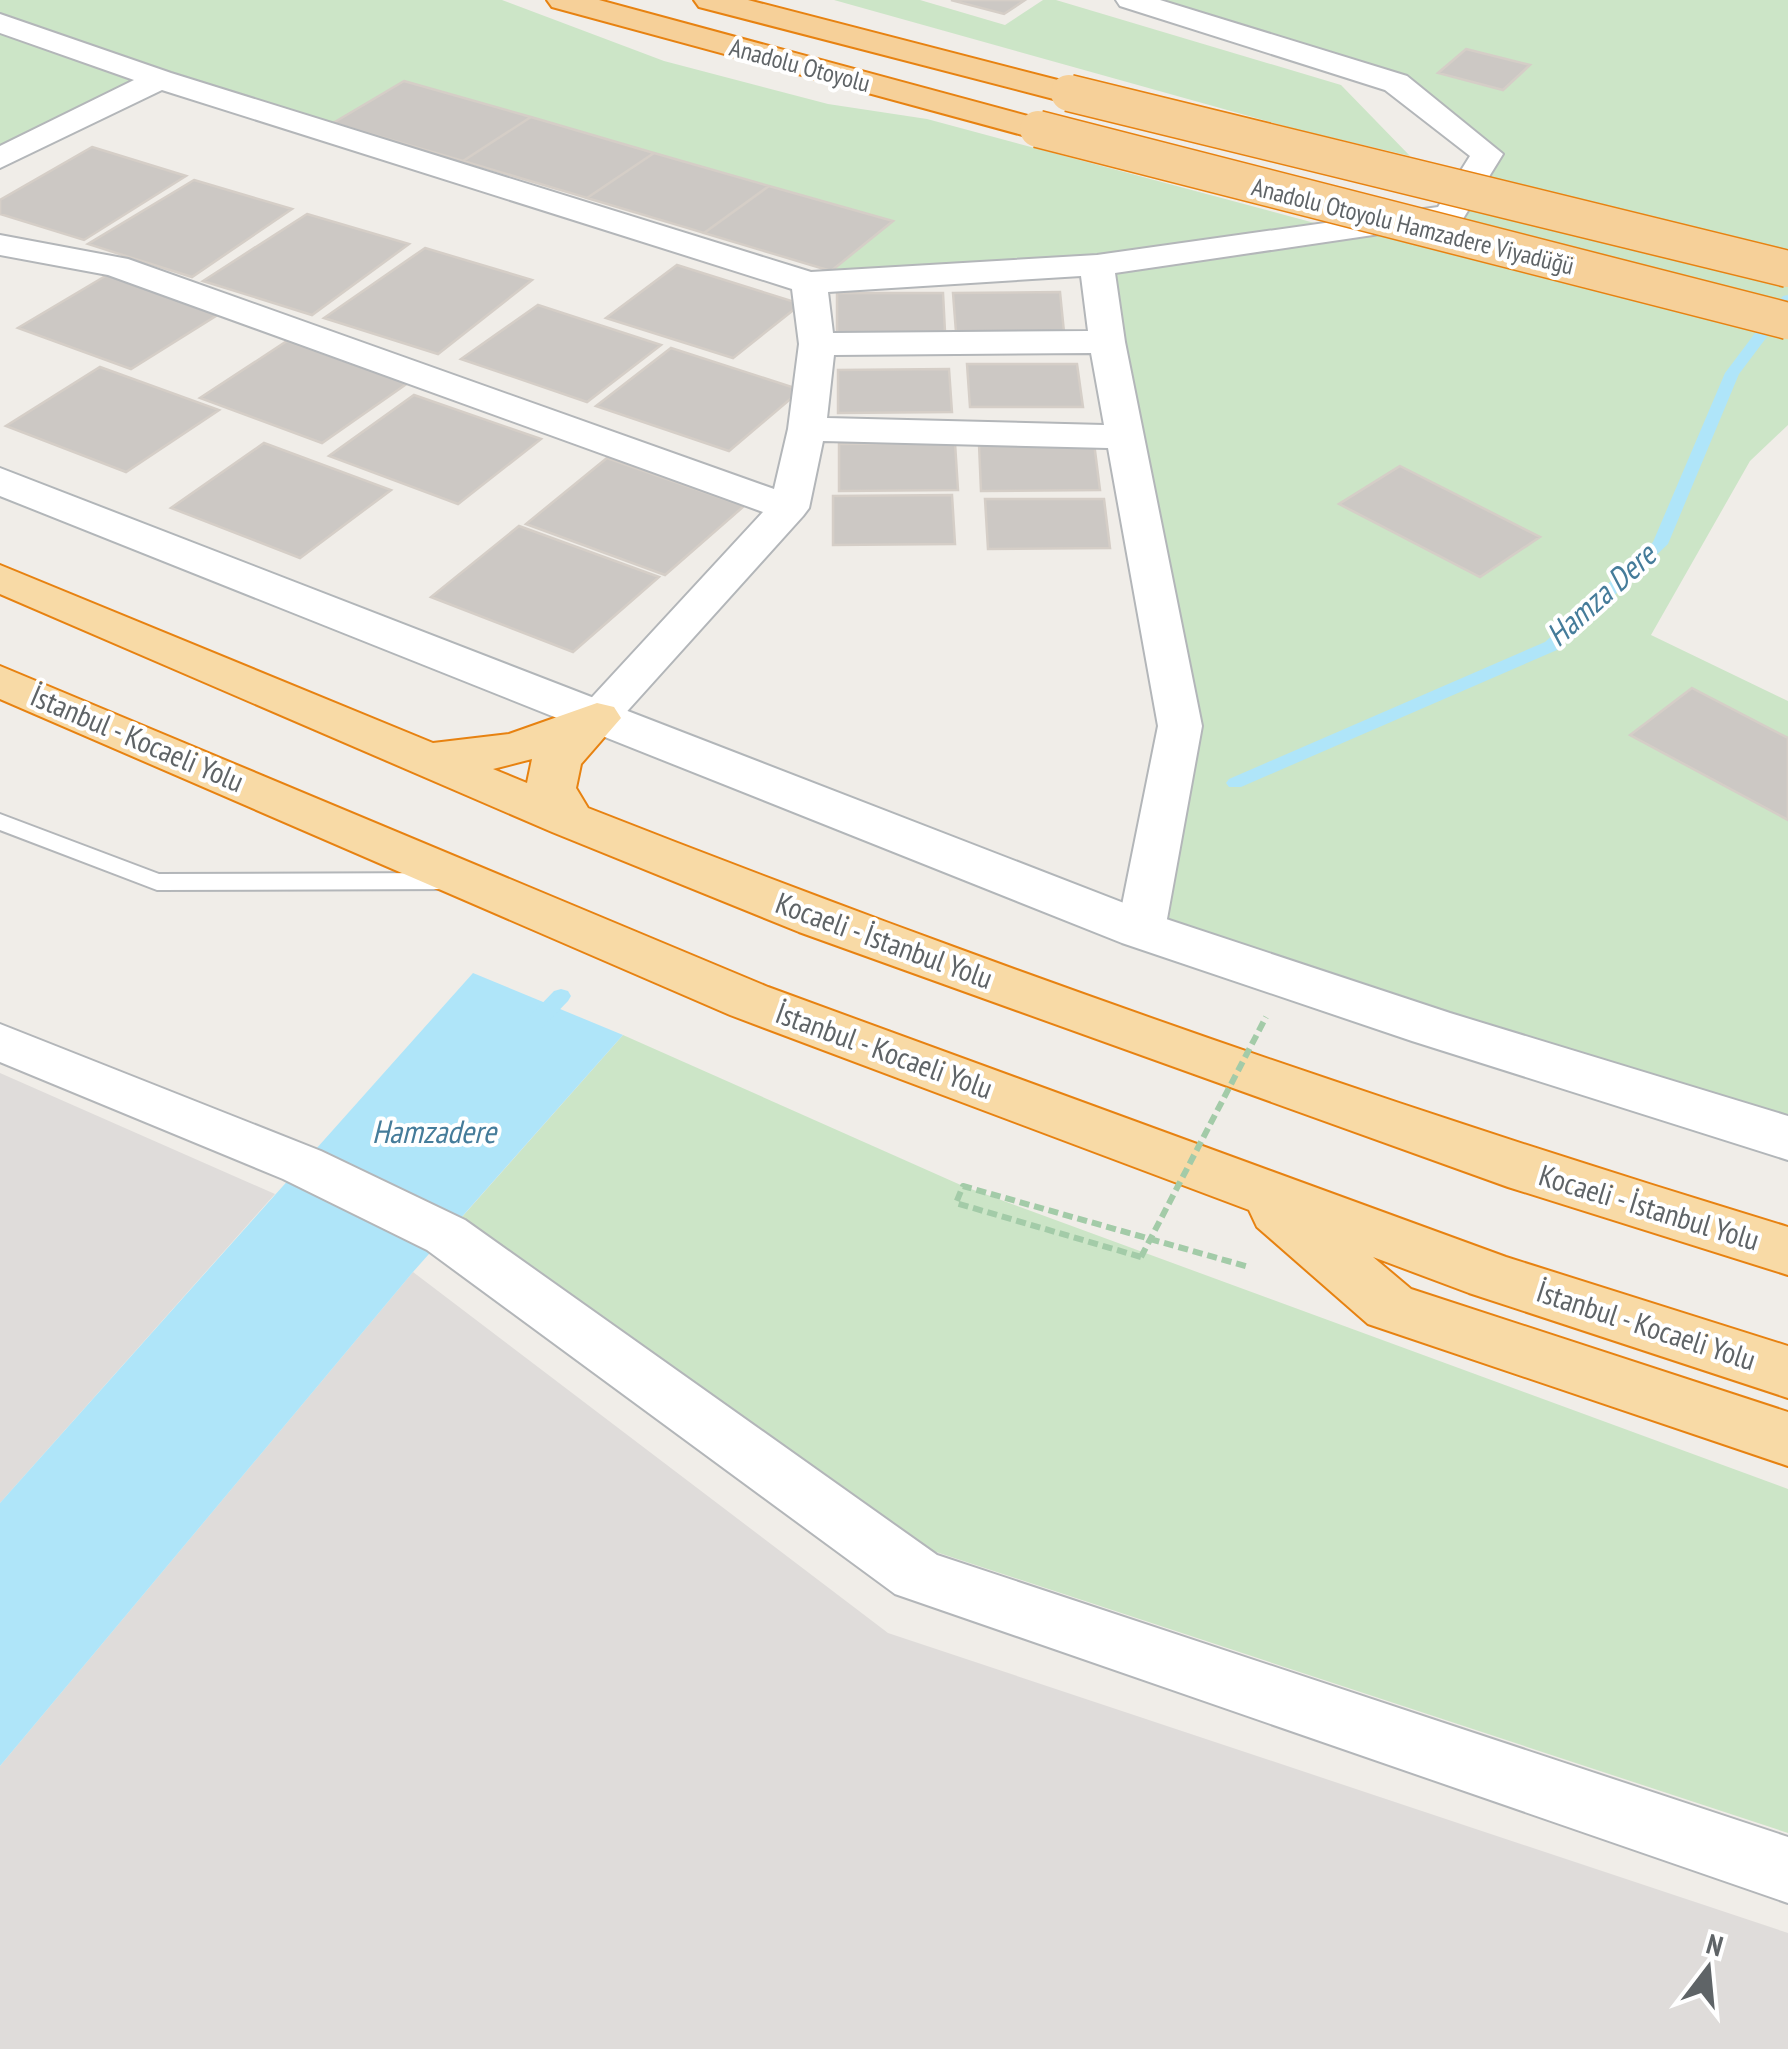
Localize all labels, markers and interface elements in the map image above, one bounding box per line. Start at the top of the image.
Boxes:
street label: Anadolu Otoyolu [726,31,874,99]
street label: Anadolu Otoyolu Hamzadere Viyadüğü [1249,170,1577,282]
water label: Hamza Dere [1537,533,1665,655]
street label: İstanbul - Kocaeli Yolu [25,675,250,800]
street label: Kocaeli - İstanbul Yolu [771,882,998,997]
street label: İstanbul - Kocaeli Yolu [771,992,998,1107]
water label: Hamzadere [372,1110,498,1152]
street label: Kocaeli - İstanbul Yolu [1535,1155,1764,1259]
street label: İstanbul - Kocaeli Yolu [1532,1271,1761,1378]
north arrow [1658,1919,1758,2019]
text: N [1703,1925,1727,1964]

